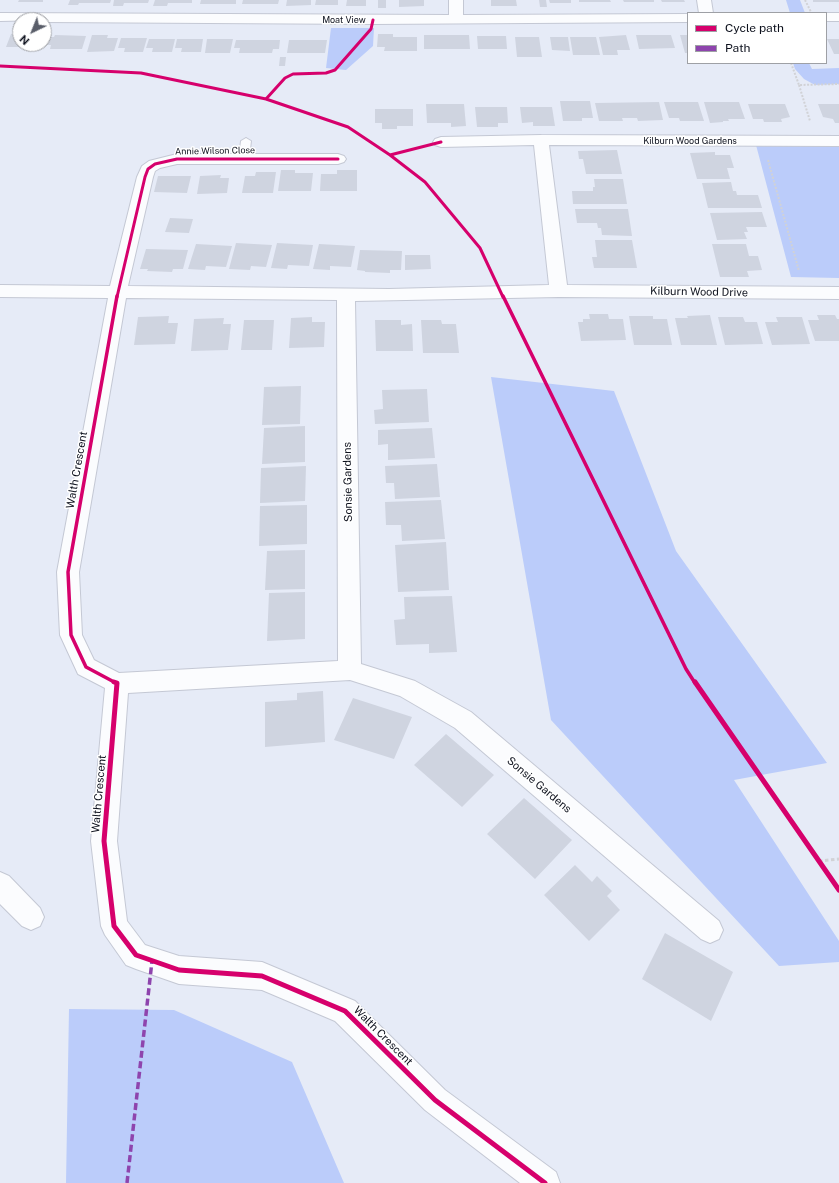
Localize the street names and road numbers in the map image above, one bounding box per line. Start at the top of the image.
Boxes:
street label: Moat View [322,15,366,25]
street label: Kilburn Wood Gardens [643,136,737,146]
street label: Annie Wilson Close [175,145,255,157]
street label: Kilburn Wood Drive [650,285,748,299]
street label: Walth Crescent [64,430,90,510]
street label: Sonsie Gardens [341,442,355,522]
street label: Walth Crescent [89,754,109,834]
street label: Sonsie Gardens [504,754,574,816]
street label: Walth Crescent [351,1004,415,1068]

